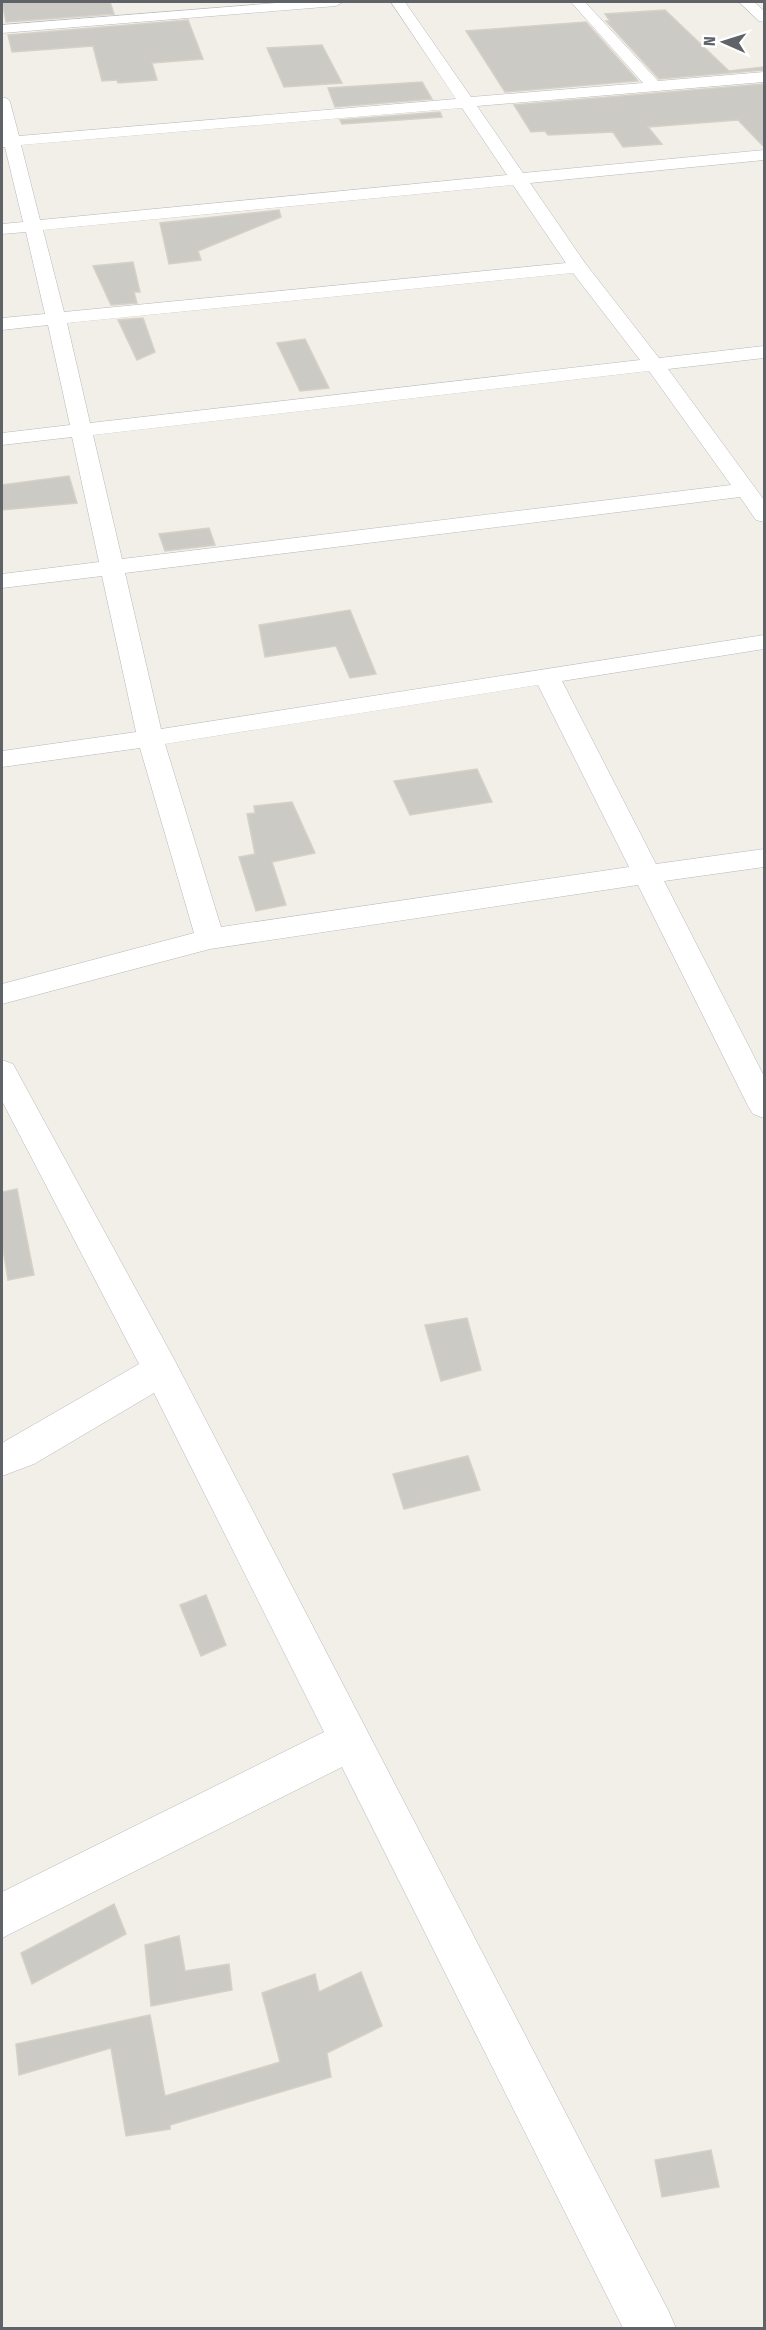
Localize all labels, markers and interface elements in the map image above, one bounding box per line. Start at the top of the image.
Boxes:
north arrow [694,12,754,72]
text: N [700,36,719,47]

